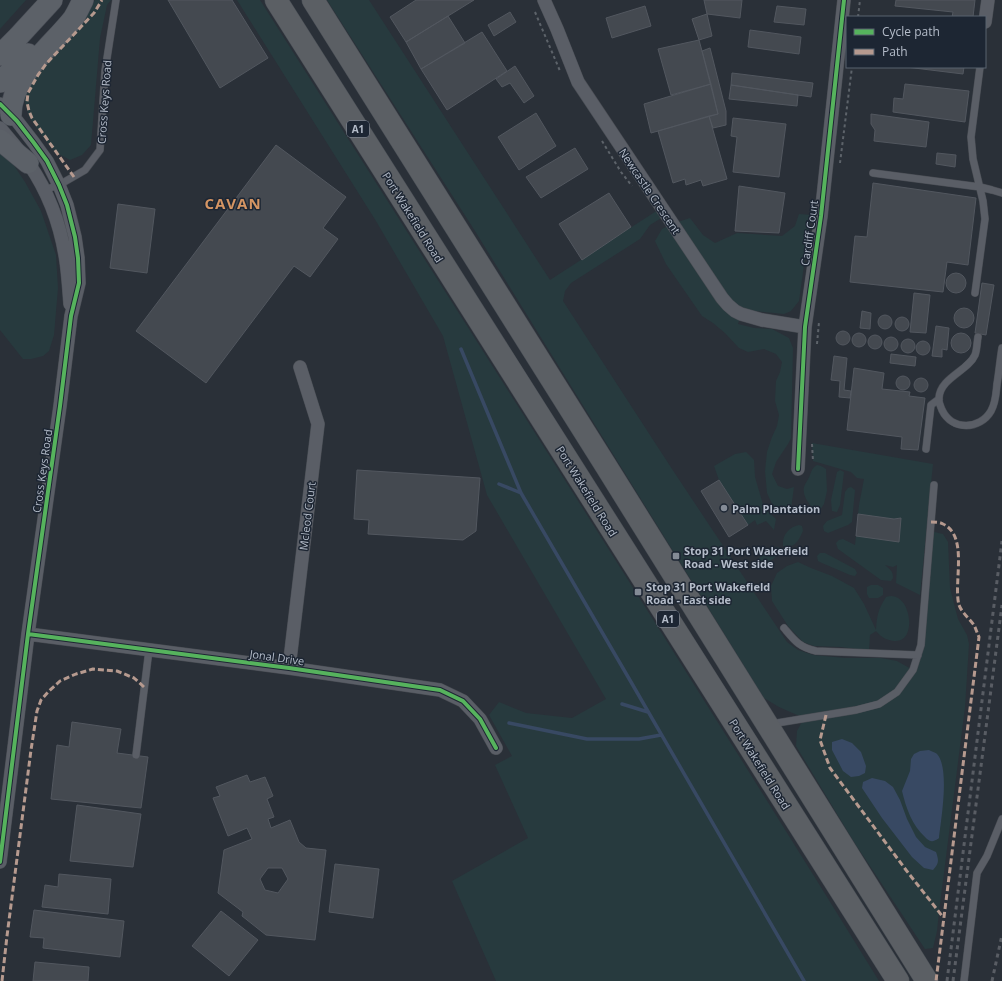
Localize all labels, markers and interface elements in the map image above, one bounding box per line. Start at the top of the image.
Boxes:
legend [846,16,986,68]
text: Cycle path [882,23,940,40]
text: Path [882,43,908,60]
street label: Cross Keys Road [94,60,114,144]
road number: A1 [347,121,369,137]
street label: Newcastle Crescent [616,145,684,237]
street label: Port Wakefield Road [379,169,447,265]
district label: CAVAN [204,193,262,213]
street label: Cardiff Court [797,199,821,267]
street label: Cross Keys Road [29,428,55,514]
street label: Port Wakefield Road [553,443,621,539]
street label: Mcleod Court [295,481,319,551]
place label: Palm Plantation [732,501,820,516]
marker: Palm Plantation [719,503,729,513]
place label: Stop 31 Port Wakefield Road - West side [684,543,808,571]
marker: Stop 31 Port Wakefield Road - West side [671,551,681,561]
place label: Stop 31 Port Wakefield Road - East side [646,579,770,607]
marker: Stop 31 Port Wakefield Road - East side [633,587,643,597]
road number: A1 [657,611,679,627]
street label: Jonal Drive [248,646,305,668]
street label: Port Wakefield Road [726,716,794,812]

